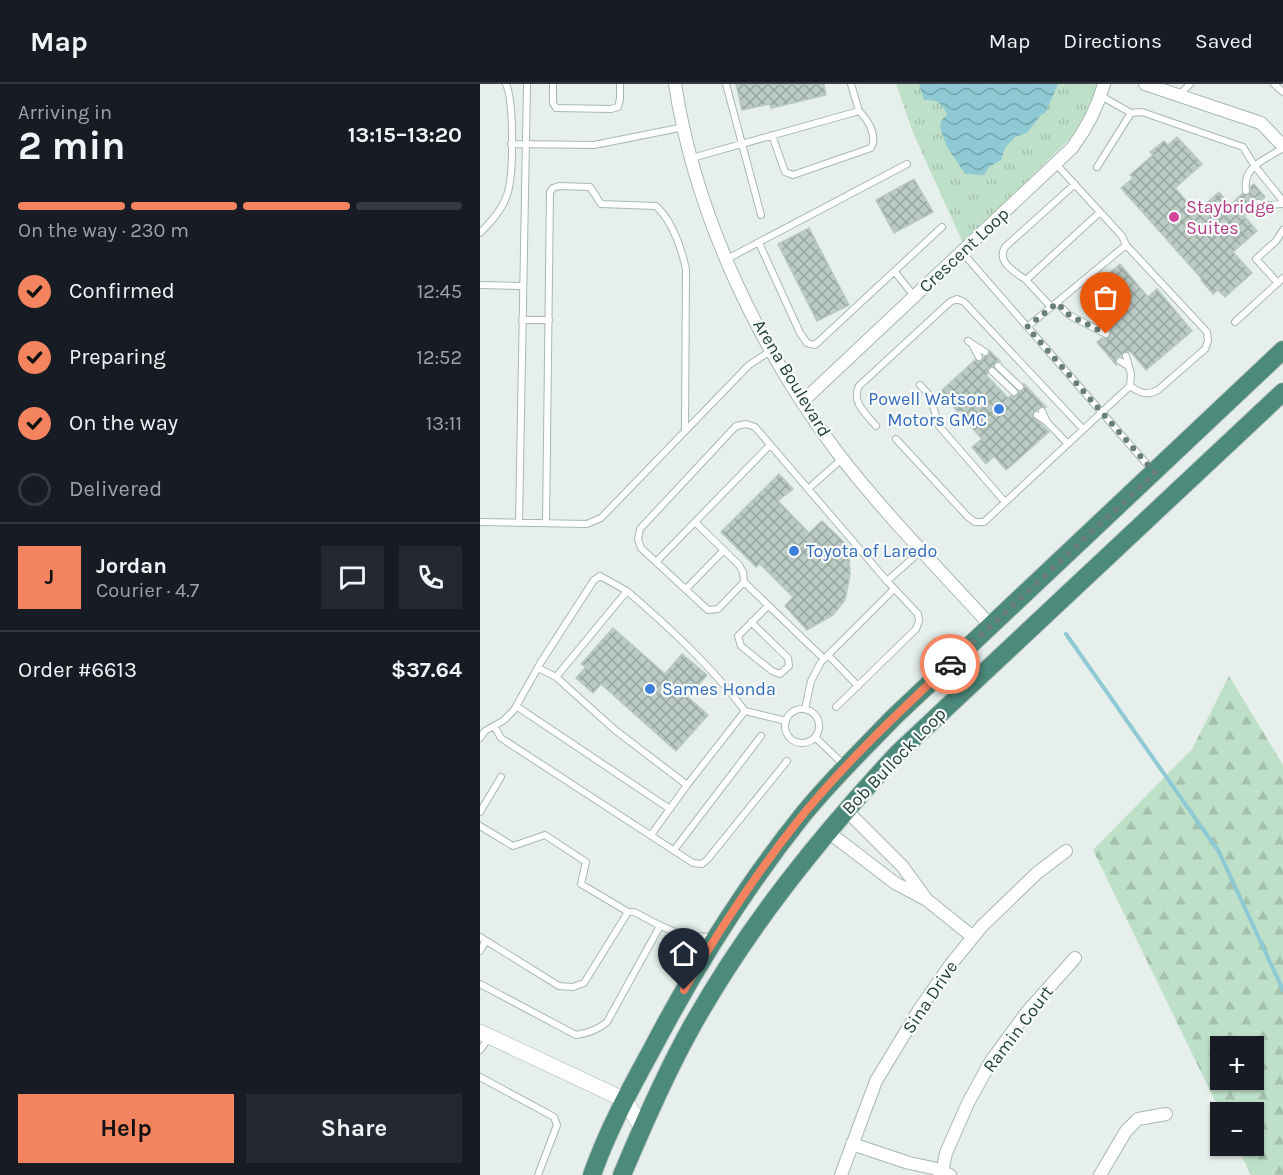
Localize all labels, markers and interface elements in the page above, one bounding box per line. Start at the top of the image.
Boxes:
text: Map [30,25,88,58]
text: Map [989,29,1030,53]
text: Directions [1063,29,1162,53]
text: Saved [1195,29,1253,53]
text: Arriving in [18,101,112,124]
text: 13:15–13:20 [348,122,462,148]
text: 2 min [18,123,126,169]
place label: Staybridge Suites [1186,196,1275,239]
street label: Crescent Loop [914,203,1014,297]
marker: Staybridge Suites [1167,210,1181,224]
text: On the way · 230 m [18,219,189,242]
pin [1080,272,1131,334]
icon: check [18,275,51,308]
text: Confirmed [69,278,175,304]
text: 12:45 [417,280,462,303]
icon: bag [1089,281,1122,314]
street label: Arena Boulevard [748,315,836,441]
icon: check [18,341,51,374]
text: Preparing [69,344,166,370]
text: 12:52 [416,346,462,369]
place label: Powell Watson Motors GMC [868,388,987,431]
marker: Powell Watson Motors GMC [992,402,1006,416]
icon: check [18,407,51,440]
text: On the way [69,410,178,436]
text: 13:11 [426,412,462,435]
text: Delivered [69,476,162,502]
place label: Toyota of Laredo [806,540,937,562]
marker: Toyota of Laredo [787,544,801,558]
button: chat [321,546,384,609]
button: phone [399,546,462,609]
text: Jordan [96,553,167,579]
text: J [45,564,54,590]
text: Courier · 4.7 [96,579,199,602]
courier [920,634,980,694]
icon: car [934,648,967,681]
text: Order #6613 [18,657,137,683]
text: $37.64 [391,657,462,683]
place label: Sames Honda [662,678,776,700]
marker: Sames Honda [643,682,657,696]
street label: Bob Bullock Loop [837,703,951,819]
pin [658,928,709,990]
icon: home [667,937,700,970]
street label: Sina Drive [898,956,962,1038]
street label: Ramin Court [978,981,1058,1077]
map controls [1210,1036,1264,1156]
button: + [1210,1036,1264,1090]
button: Help [18,1094,234,1163]
button: Share [246,1094,462,1163]
button: − [1210,1102,1264,1156]

